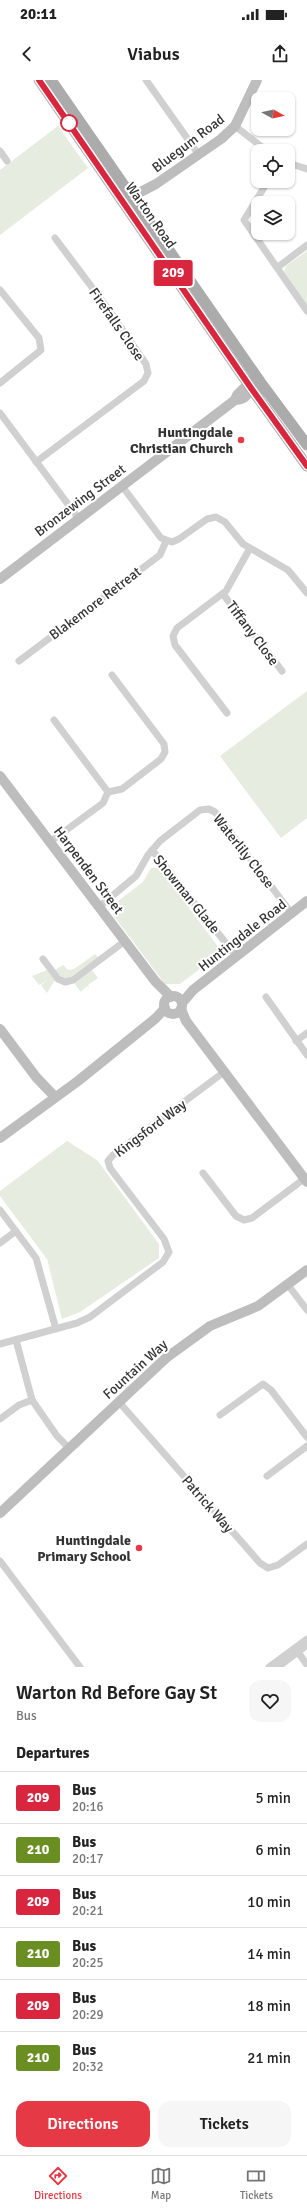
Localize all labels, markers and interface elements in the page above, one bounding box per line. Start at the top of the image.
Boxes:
text: 20:11 [20,5,57,23]
icon: back [16,43,38,65]
text: Viabus [127,43,180,65]
icon: share [269,43,291,65]
north arrow [251,92,295,136]
map controls [251,92,295,240]
street label: Bluegum Road [149,111,228,176]
unlabelled marker [60,114,78,132]
button: locate [251,144,295,188]
street label: Warton Road [122,179,180,252]
button: layers [251,196,295,240]
line badge: 209 [150,260,196,286]
text: 209 [162,264,184,281]
street label: Firefalls Close [85,285,148,364]
place label: Huntingdale Christian Church [130,424,233,457]
marker: Huntingdale Christian Church [236,435,246,445]
street label: Bronzewing Street [31,461,129,540]
street label: Blakemore Retreat [46,563,145,644]
street label: Tiffany Close [223,598,282,669]
street label: Waterlily Close [209,811,278,892]
street label: Harpenden Street [50,823,127,918]
street label: Showman Glade [150,852,224,937]
street label: Huntingdale Road [195,896,290,975]
street label: Kingsford Way [111,1096,190,1161]
street label: Fountain Way [100,1336,171,1403]
street label: Patrick Way [178,1472,237,1537]
place label: Huntingdale Primary School [37,1532,132,1565]
marker: Huntingdale Primary School [134,1543,144,1553]
button: heart [249,1680,291,1722]
text: Warton Rd Before Gay St [16,1681,217,1705]
text: Bus [16,1708,37,1724]
text: Departures [16,1744,89,1762]
text: Bus [72,1781,96,1799]
text: 209 [27,1789,49,1806]
text: 5 min [255,1789,291,1807]
text: 20:16 [72,1799,104,1815]
text: Bus [72,1833,96,1851]
text: 210 [27,1841,49,1858]
text: 6 min [255,1841,291,1859]
text: 20:17 [72,1851,104,1867]
text: Bus [72,1885,96,1903]
text: 209 [27,1893,49,1910]
text: 10 min [247,1893,291,1911]
text: 20:21 [72,1903,104,1919]
text: Bus [72,1937,96,1955]
text: 210 [27,1945,49,1962]
text: 14 min [247,1945,291,1963]
text: 20:25 [72,1955,104,1971]
text: Bus [72,1989,96,2007]
text: 209 [27,1997,49,2014]
text: 18 min [247,1997,291,2015]
text: 20:29 [72,2007,104,2023]
text: Bus [72,2041,96,2059]
text: 210 [27,2049,49,2066]
text: 21 min [247,2049,291,2067]
text: 20:32 [72,2059,104,2075]
button: Directions [16,2101,150,2147]
button: Tickets [158,2101,291,2147]
tab: Directions [34,2165,82,2202]
tab: Map [150,2165,172,2202]
tab: Tickets [240,2165,273,2202]

